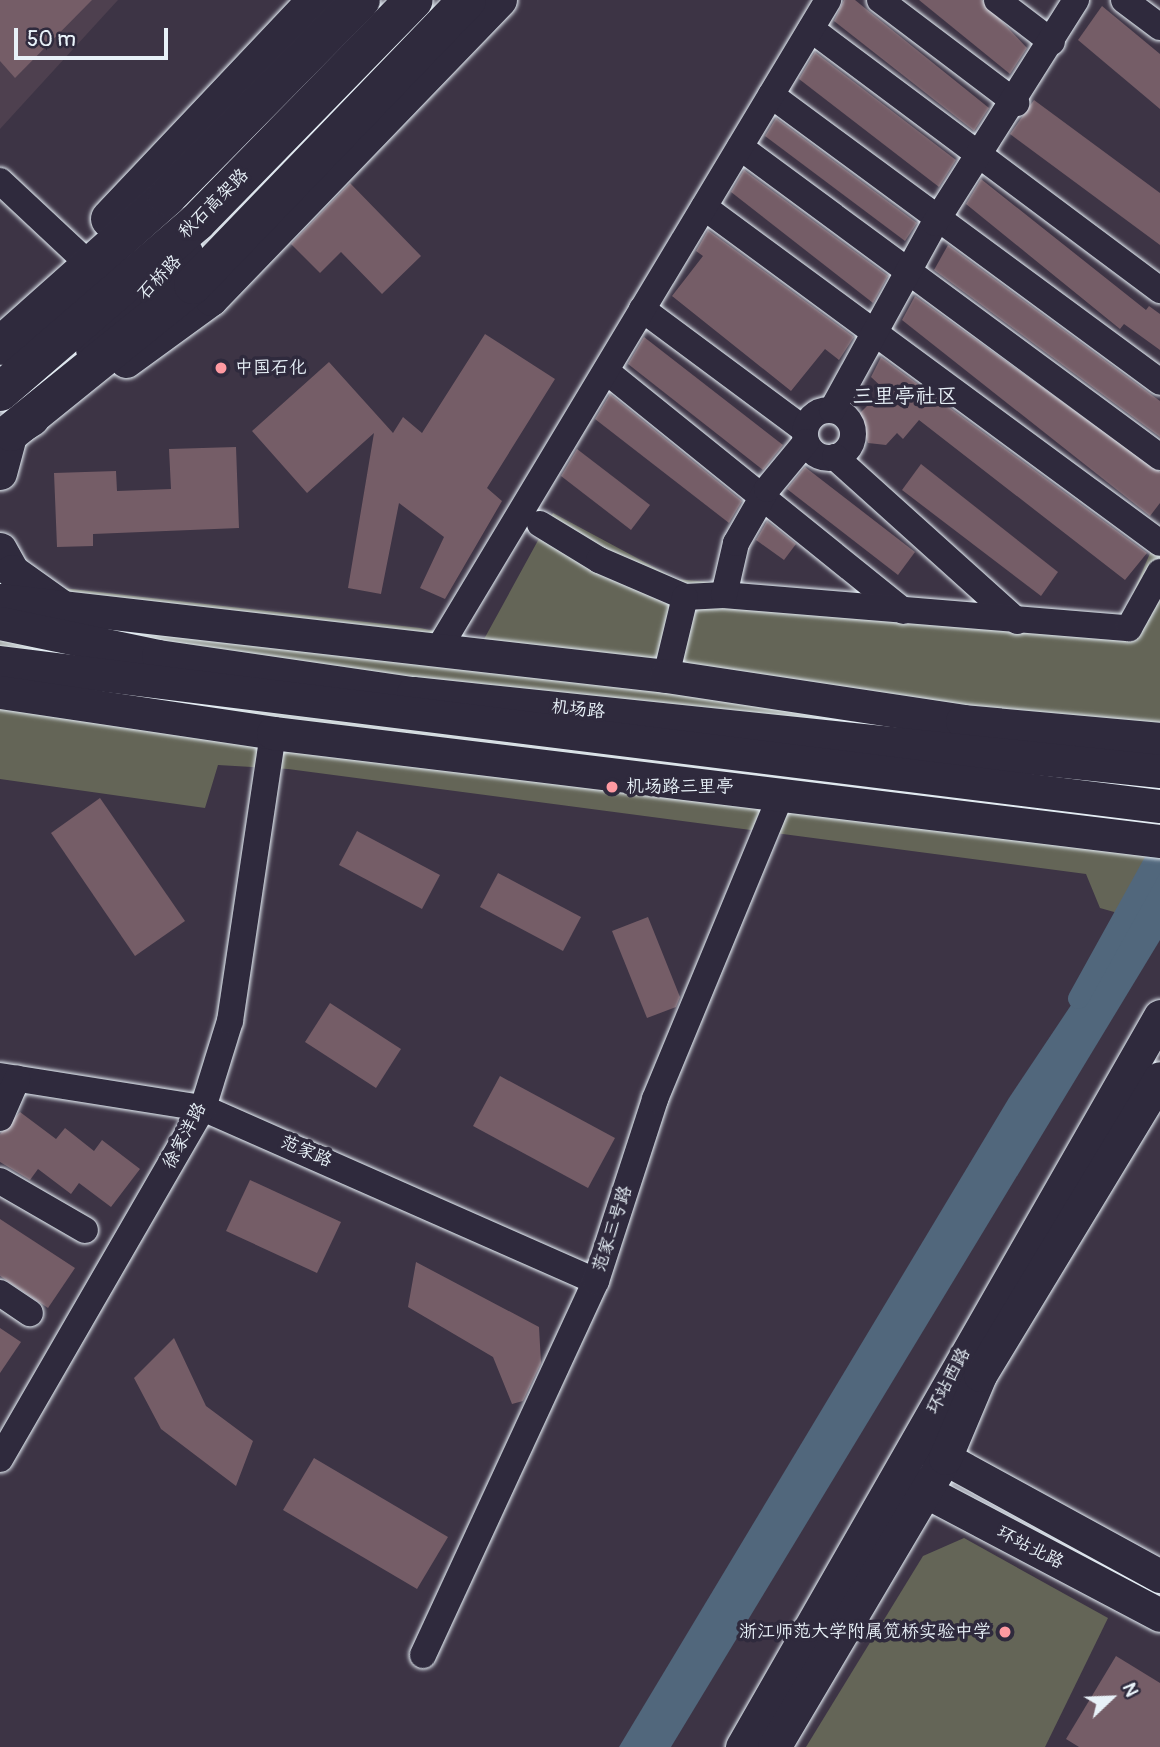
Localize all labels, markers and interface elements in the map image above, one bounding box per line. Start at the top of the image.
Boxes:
scale bar [18,14,172,58]
text: 50 m [27,26,76,53]
street label: 秋石高架路 [175,165,253,243]
street label: 石桥路 [133,251,187,305]
place label: 中国石化 [235,357,307,379]
marker: 中国石化 [213,360,229,376]
district label: 三里亭社区 [853,384,957,410]
street label: 机场路 [550,696,606,724]
place label: 机场路三里亭 [626,776,734,798]
marker: 机场路三里亭 [604,779,620,795]
street label: 徐家洋路 [159,1099,211,1173]
street label: 范家路 [277,1132,335,1172]
street label: 范家三号路 [589,1183,637,1275]
street label: 环站西路 [923,1344,975,1418]
street label: 环站北路 [993,1522,1067,1574]
place label: 浙江师范大学附属笕桥实验中学 [739,1621,991,1643]
marker: 浙江师范大学附属笕桥实验中学 [997,1624,1013,1640]
north arrow [1076,1663,1146,1733]
text: N [1117,1679,1144,1700]

